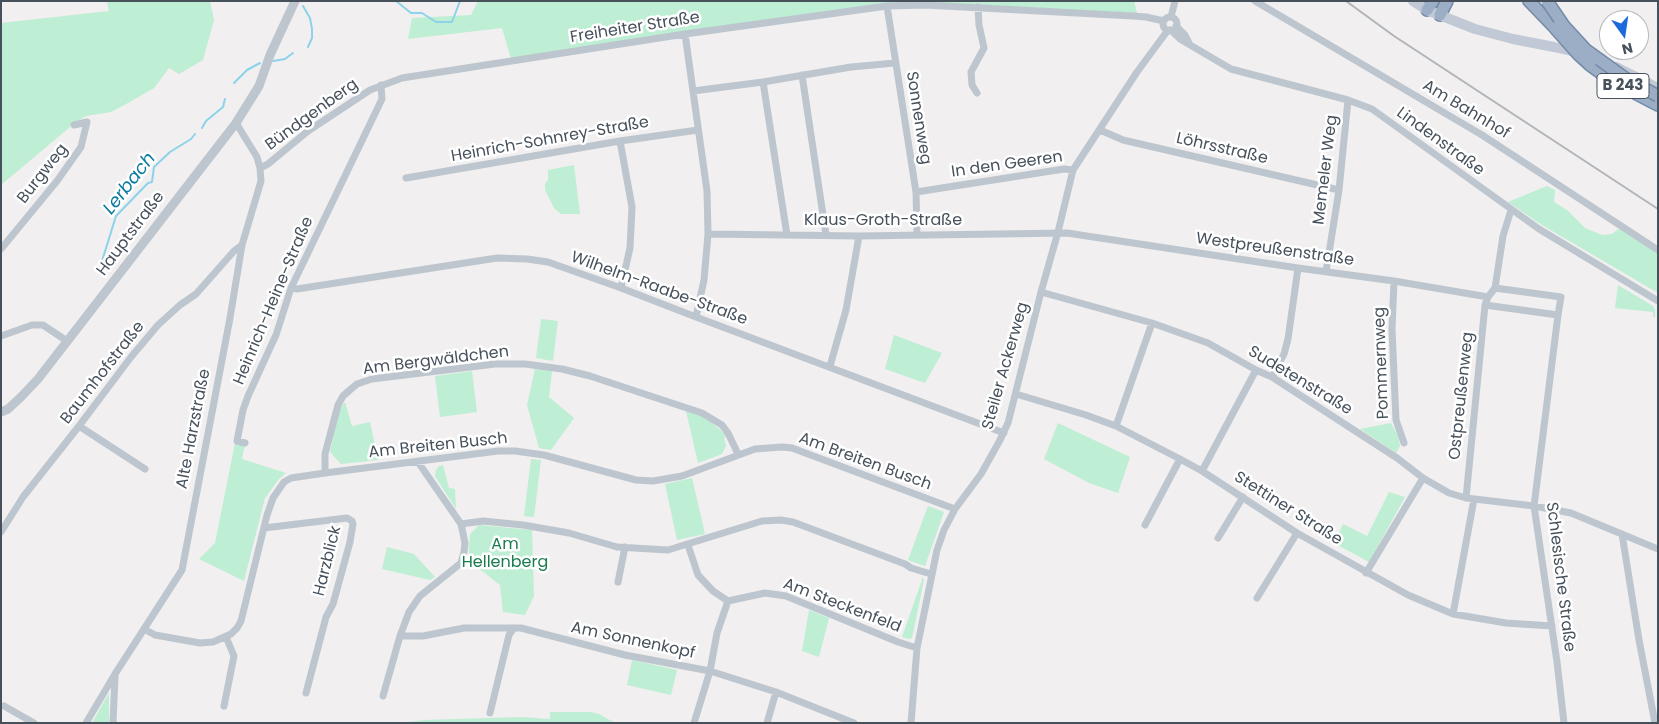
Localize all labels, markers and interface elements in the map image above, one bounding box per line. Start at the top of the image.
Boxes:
street label: Freiheiter Straße [569,8,701,48]
north arrow [1599,10,1649,60]
text: N [1620,38,1635,60]
street label: Sonnenweg [901,70,935,166]
road number: B 243 [1597,74,1649,98]
street label: Bündgenberg [262,75,362,155]
street label: Am Bahnhof [1419,76,1513,144]
street label: Lindenstraße [1392,104,1488,180]
street label: Heinrich-Sohnrey-Straße [450,113,650,167]
street label: Memeler Weg [1310,114,1342,226]
street label: Löhrsstraße [1174,129,1270,169]
street label: Burgweg [14,140,72,208]
street label: In den Geeren [950,148,1064,182]
water label: Lerbach [99,149,161,219]
street label: Hauptstraße [93,188,169,280]
street label: Klaus-Groth-Straße [804,211,962,231]
street label: Heinrich-Heine-Straße [230,214,318,388]
street label: Westpreußenstraße [1195,229,1355,271]
street label: Wilhelm-Raabe-Straße [568,248,750,330]
street label: Steiler Ackerweg [979,300,1033,432]
street label: Pommernweg [1370,306,1394,420]
street label: Baumhofstraße [57,318,149,428]
street label: Ostpreußenweg [1446,331,1478,461]
street label: Sudetenstraße [1244,342,1356,420]
street label: Am Bergwäldchen [362,343,510,379]
street label: Alte Harzstraße [173,367,215,491]
street label: Am Breiten Busch [367,429,509,463]
street label: Am Breiten Busch [796,429,934,495]
street label: Stettiner Straße [1230,468,1346,550]
street label: Schlesische Straße [1541,501,1579,653]
street label: Harzblick [310,524,346,598]
park label: Am Hellenberg [462,535,548,573]
street label: Am Steckenfeld [780,575,904,637]
street label: Am Sonnenkopf [569,618,697,664]

